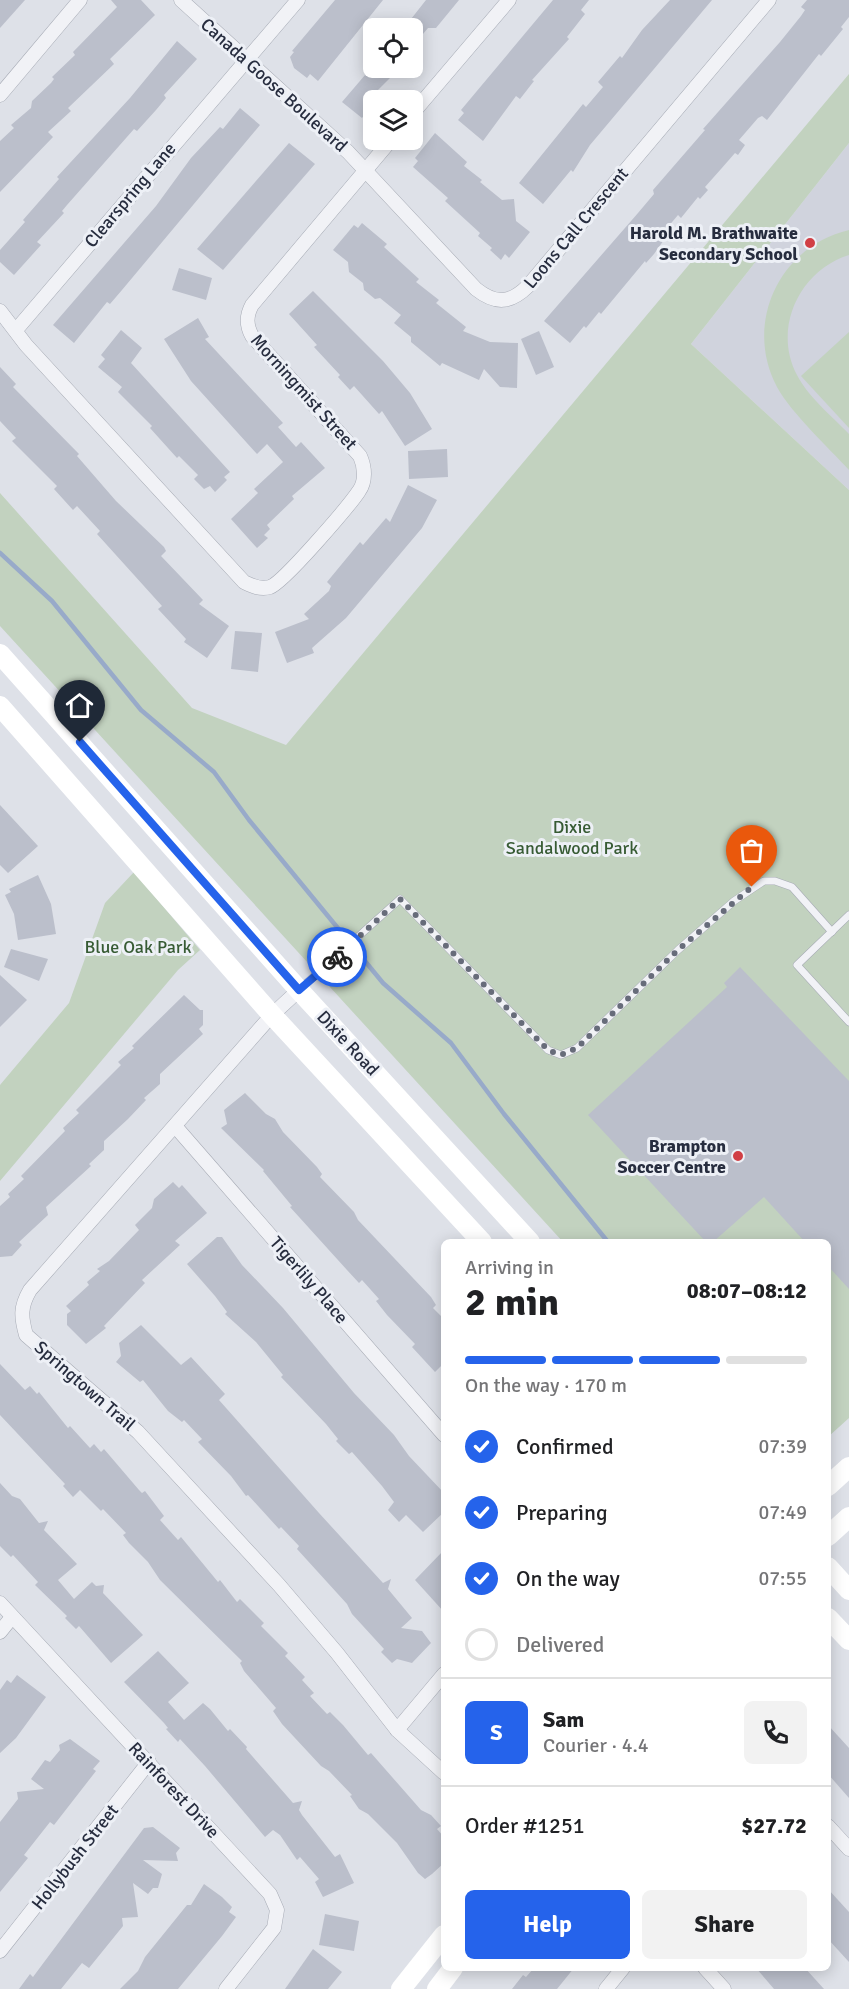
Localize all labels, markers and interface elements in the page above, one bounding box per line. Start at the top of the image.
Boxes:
street label: Canada Goose Boulevard [196,13,352,157]
map controls [363,18,423,150]
button: locate [363,18,423,78]
button: layers [363,90,423,150]
street label: Clearspring Lane [80,138,180,252]
street label: Loons Call Crescent [519,163,633,293]
place label: Harold M. Brathwaite Secondary School [630,222,798,265]
marker: Harold M. Brathwaite Secondary School [803,236,817,250]
street label: Morningmist Street [246,329,362,455]
pin [54,680,105,742]
icon: home [63,689,96,722]
park label: Dixie Sandalwood Park [506,816,638,859]
pin [726,825,777,887]
icon: bag [735,834,768,867]
courier [307,927,367,987]
park label: Blue Oak Park [84,936,192,958]
icon: bike [321,941,354,974]
street label: Dixie Road [312,1006,384,1080]
place label: Brampton Soccer Centre [618,1135,726,1178]
marker: Brampton Soccer Centre [731,1149,745,1163]
street label: Tigerlily Place [265,1232,353,1328]
text: Arriving in [465,1255,554,1280]
text: 08:07–08:12 [687,1277,807,1304]
text: 2 min [465,1278,559,1326]
street label: Springtown Trail [30,1336,140,1436]
text: On the way · 170 m [465,1373,627,1398]
icon: check [465,1430,498,1463]
text: Confirmed [516,1433,614,1460]
text: 07:39 [758,1434,807,1459]
icon: check [465,1496,498,1529]
text: Preparing [516,1499,608,1526]
text: 07:49 [758,1500,807,1525]
icon: check [465,1562,498,1595]
text: On the way [516,1565,620,1592]
text: 07:55 [758,1566,807,1591]
text: Delivered [516,1631,604,1658]
button: phone [744,1701,807,1764]
text: Sam [543,1706,584,1733]
text: S [490,1719,503,1746]
text: Courier · 4.4 [543,1733,649,1758]
street label: Rainforest Drive [124,1737,224,1843]
street label: Hollybush Street [27,1800,123,1914]
text: Order #1251 [465,1812,585,1839]
text: $27.72 [741,1812,807,1839]
button: Help [465,1890,630,1959]
button: Share [642,1890,807,1959]

